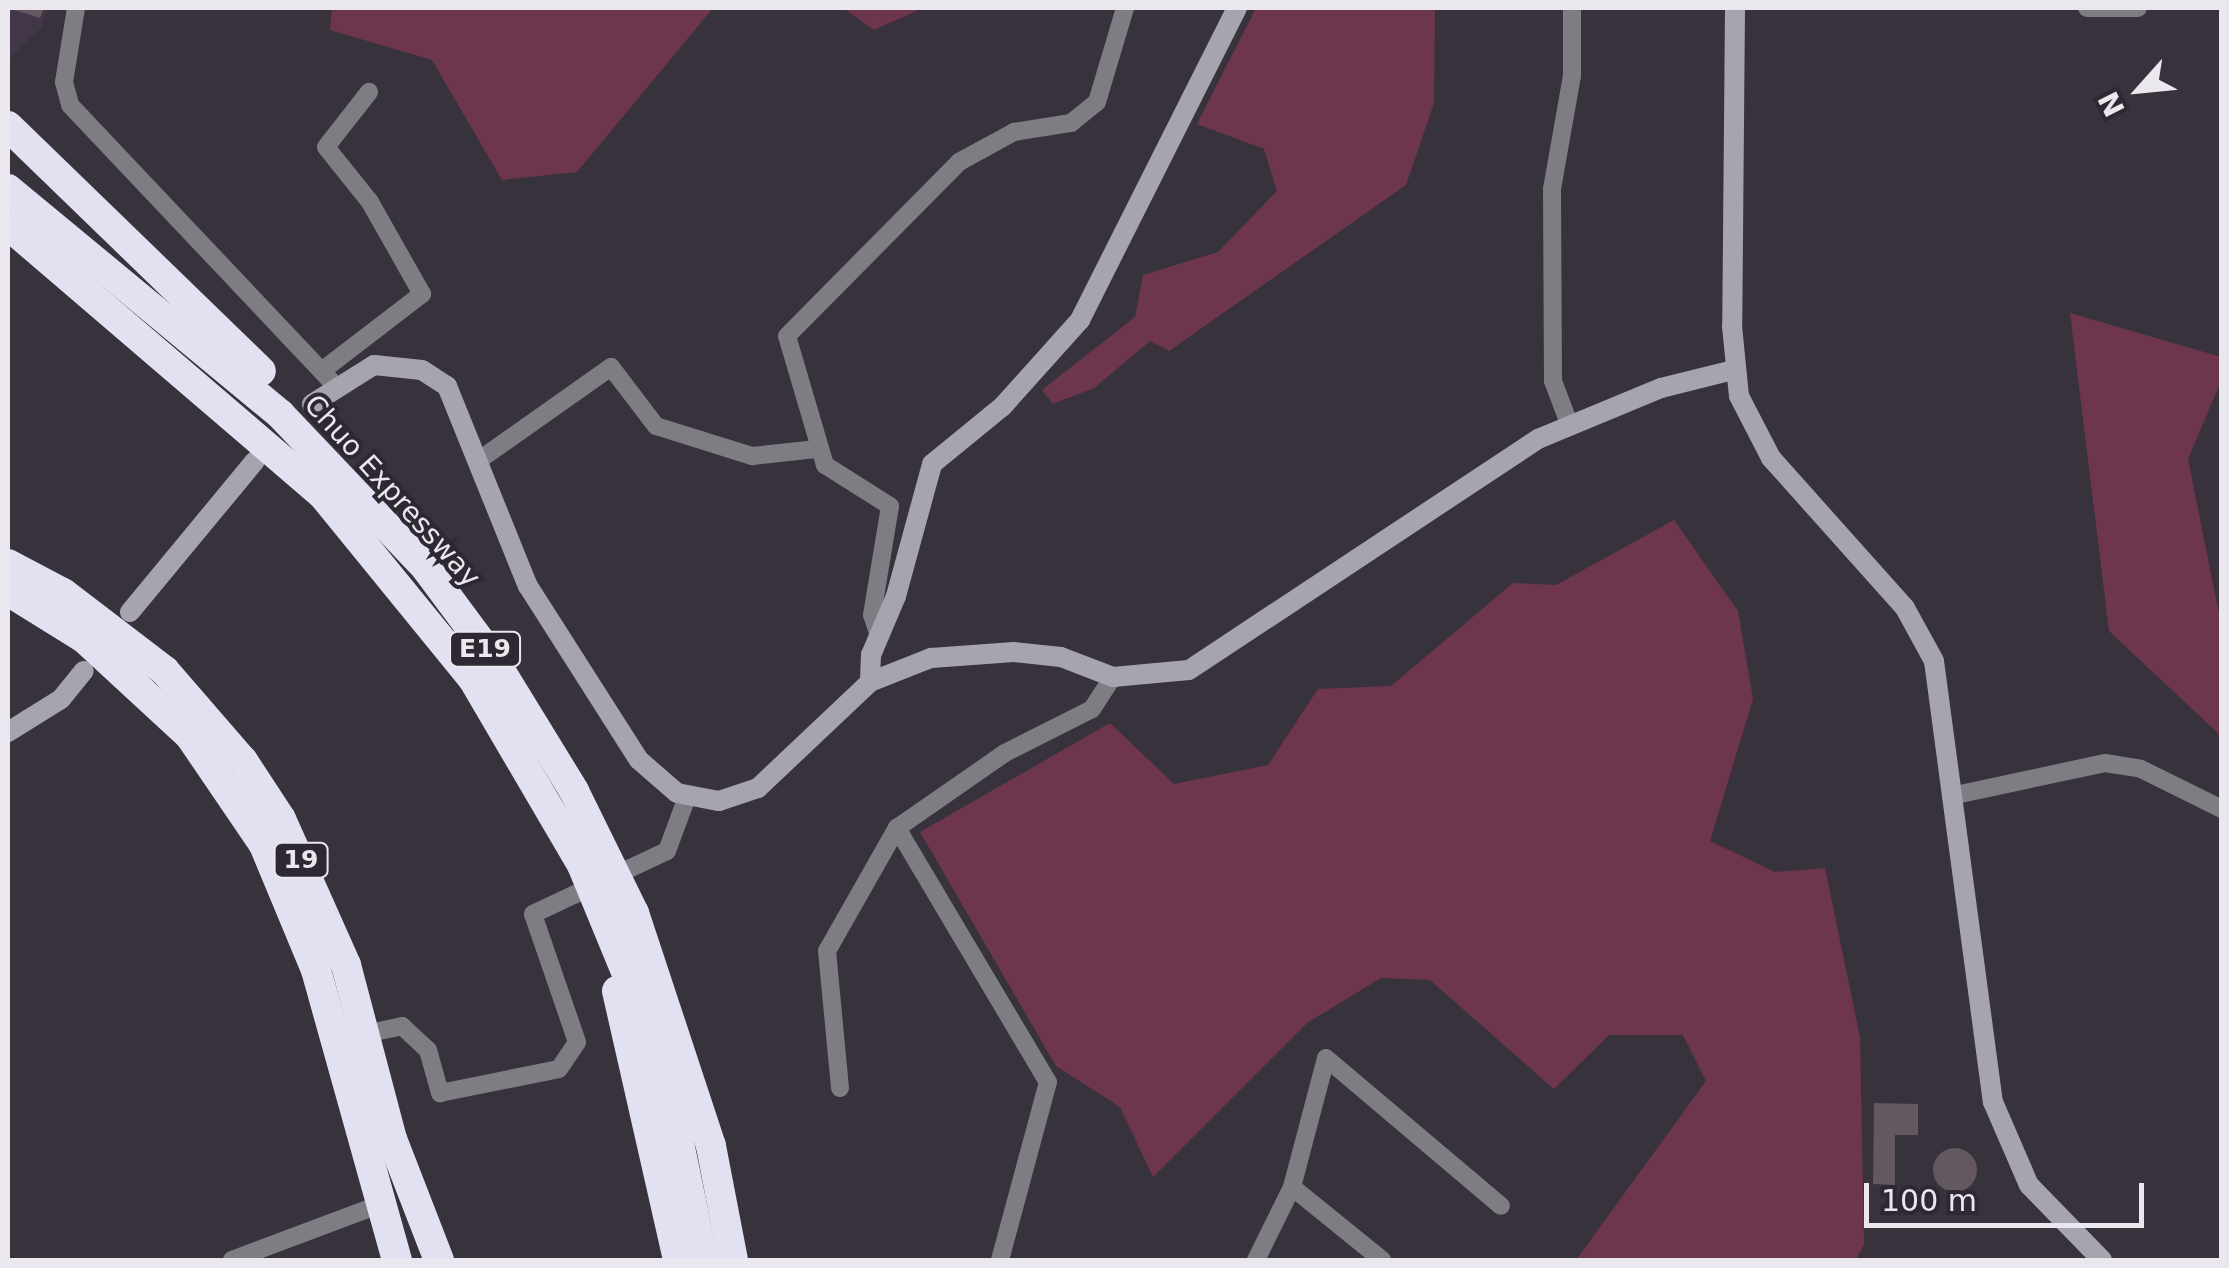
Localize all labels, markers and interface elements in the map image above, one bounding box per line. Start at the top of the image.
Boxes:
north arrow [2089,40,2189,140]
text: N [2092,86,2132,122]
street label: Chuo Expressway [297,388,487,594]
road number: E19 [448,629,522,669]
road number: 19 [274,840,328,880]
scale bar [1869,1163,2149,1225]
text: 100 m [1881,1183,1977,1218]

